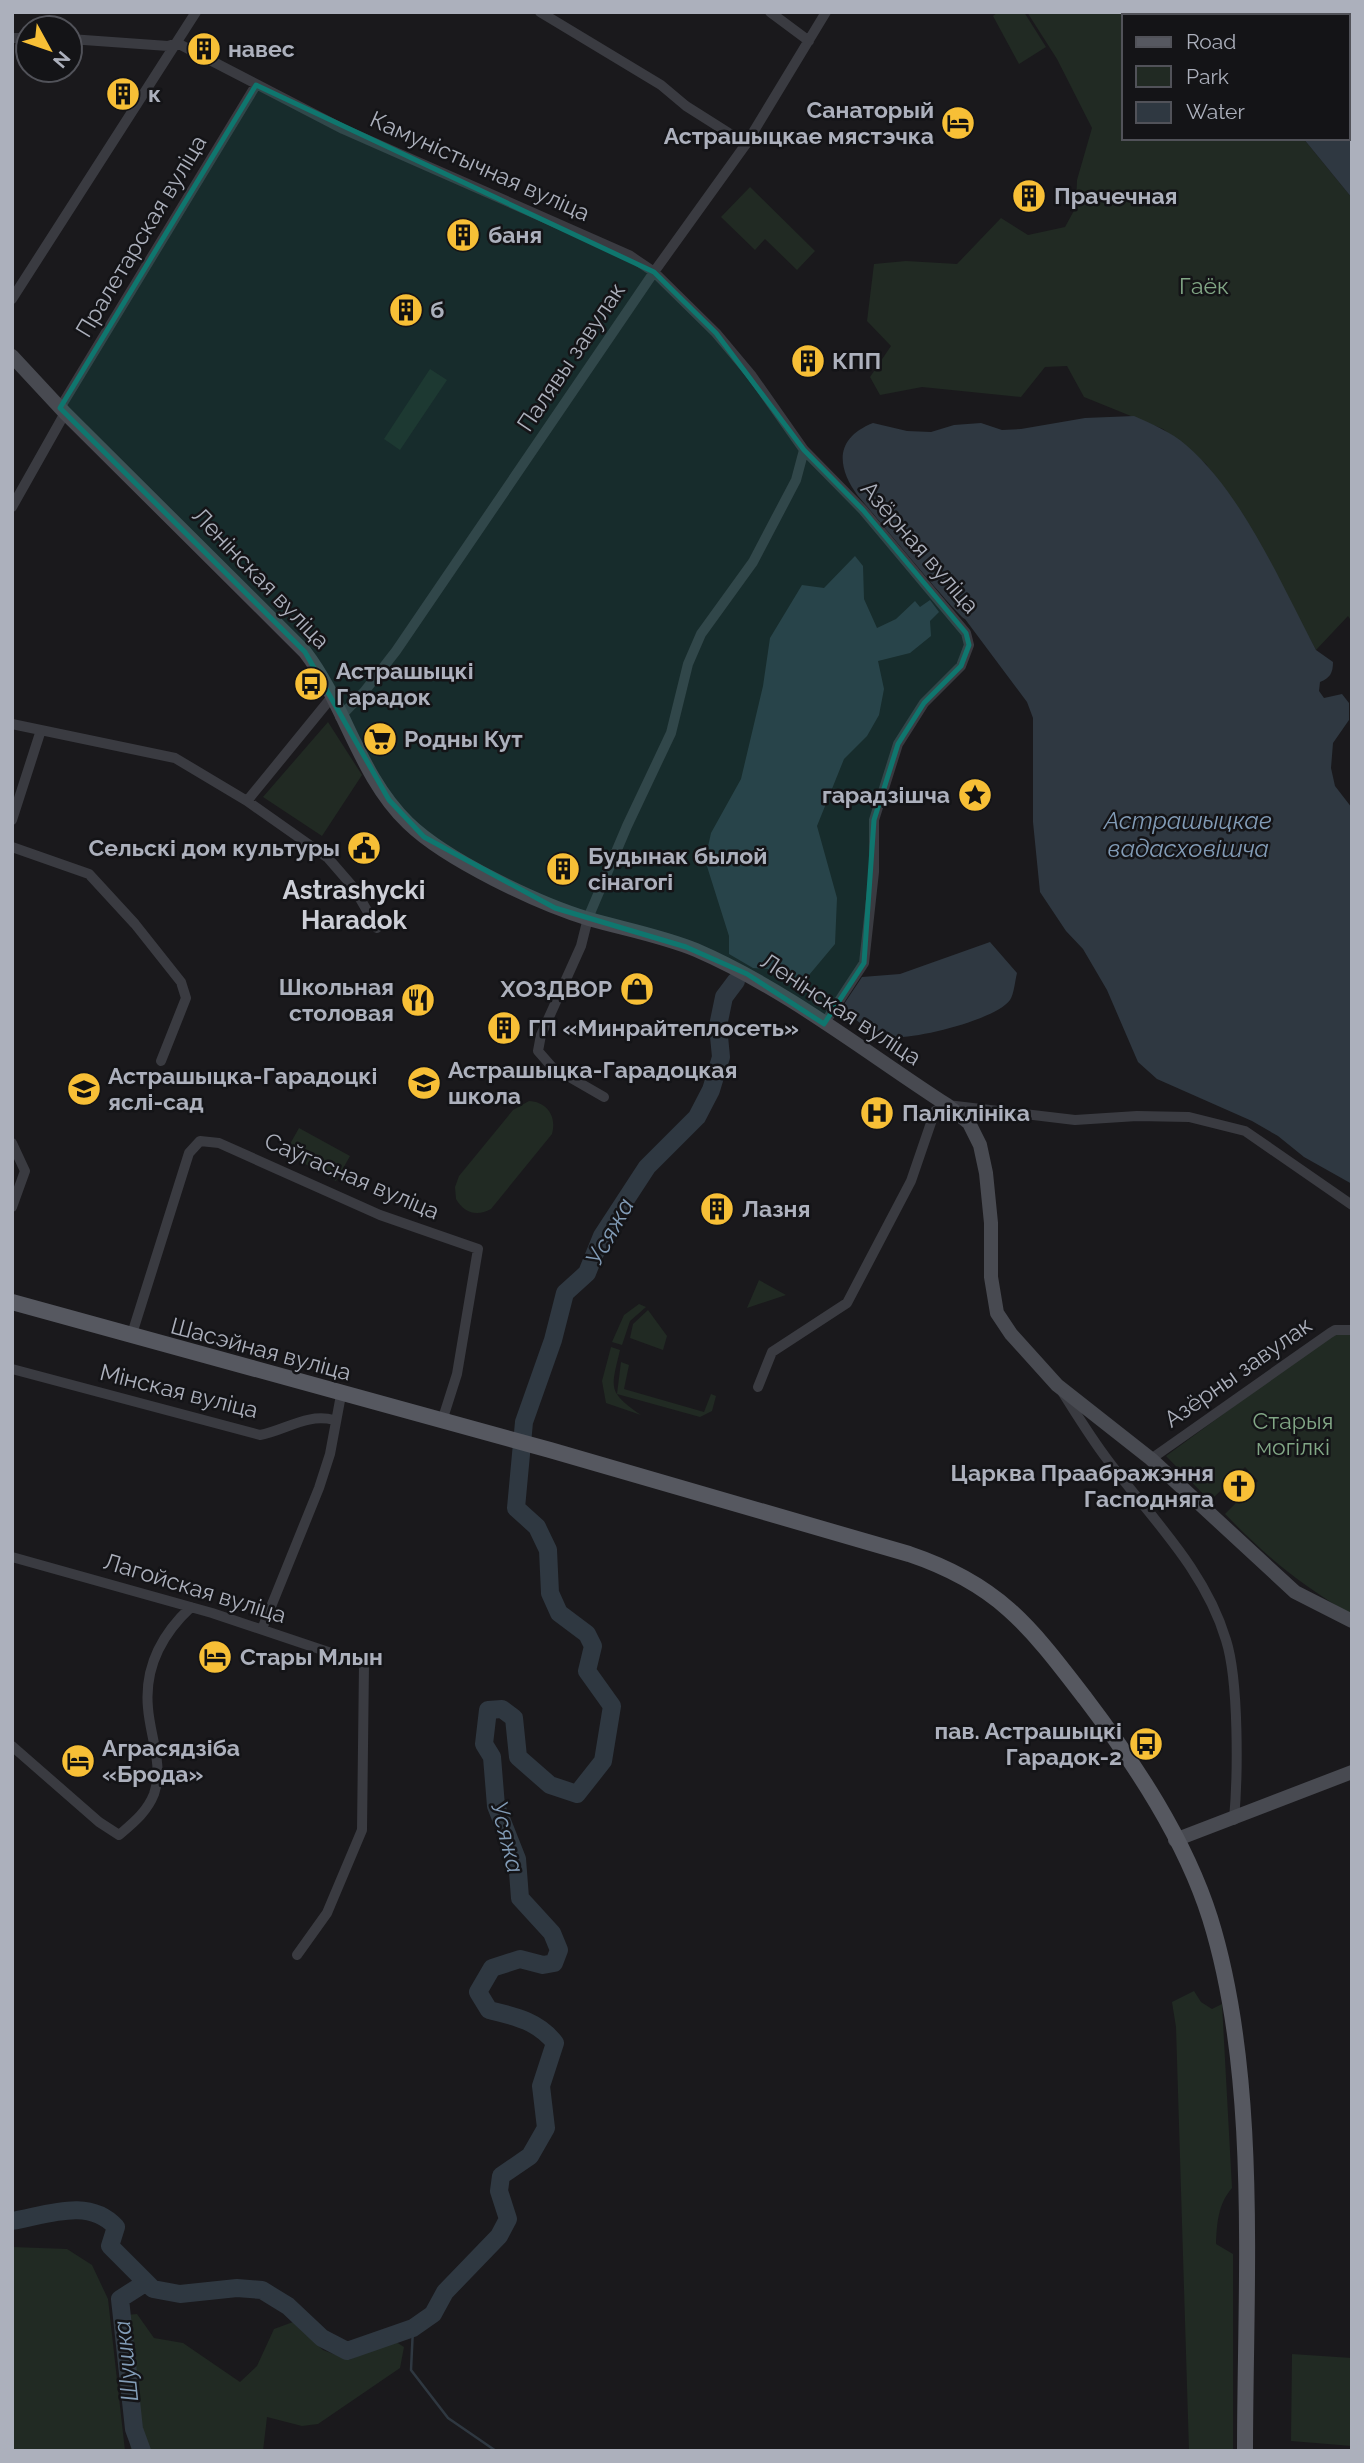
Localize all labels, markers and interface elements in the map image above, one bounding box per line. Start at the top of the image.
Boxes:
north arrow [14,14,84,84]
legend [1122,14,1350,140]
text: Road [1186,29,1236,54]
building icon: навес [185,30,223,68]
place label: навес [228,35,295,62]
text: N [49,47,75,73]
text: Park [1186,64,1229,89]
building icon: к [104,75,142,113]
place label: к [148,80,161,107]
place label: Санаторый Астрашыцкае мястэчка [664,96,934,149]
text: Water [1186,99,1245,124]
hotel icon: Санаторый Астрашыцкае мястэчка [939,104,977,142]
street label: Камуністычная вуліца [366,105,594,226]
street label: Пралетарская вуліца [70,130,212,342]
building icon: Прачечная [1010,177,1048,215]
place label: Прачечная [1054,182,1178,209]
building icon: баня [444,216,482,254]
place label: баня [488,221,542,248]
park label: Гаёк [1179,272,1229,299]
street label: Палявы завулак [511,277,630,436]
building icon: б [387,291,425,329]
place label: б [430,296,444,323]
building icon: КПП [789,342,827,380]
place label: КПП [832,347,881,374]
street label: Азёрная вуліца [856,475,985,618]
street label: Ленінская вуліца [187,502,336,654]
place label: Астрашыцкі Гарадок [336,657,474,710]
bus stop icon: Астрашыцкі Гарадок [292,665,330,703]
supermarket icon: Родны Кут [361,720,399,758]
place label: Родны Кут [404,725,523,752]
place icon: гарадзішча [956,776,994,814]
place label: гарадзішча [822,781,950,808]
water label: Астрашыцкае вадасховішча [1102,806,1272,863]
public building icon: Сельскі дом культуры [345,829,383,867]
place label: Сельскі дом культуры [89,834,340,861]
place label: Будынак былой сінагогі [588,842,767,895]
building icon: Будынак былой сінагогі [544,850,582,888]
district label: Astrashycki Haradok [283,875,425,935]
street label: Ленінская вуліца [756,947,926,1070]
shop icon: ХОЗДВОР [618,970,656,1008]
place label: Школьная столовая [279,973,394,1026]
place label: ХОЗДВОР [500,975,612,1002]
restaurant icon: Школьная столовая [399,981,437,1019]
building icon: ГП «Минрайтеплосеть» [485,1009,523,1047]
place label: ГП «Минрайтеплосеть» [528,1014,799,1041]
place label: Астрашыцка-Гарадоцкая школа [448,1056,737,1109]
place label: Астрашыцка-Гарадоцкі яслі-сад [108,1062,377,1115]
school or university icon: Астрашыцка-Гарадоцкая школа [405,1064,443,1102]
school or university icon: Астрашыцка-Гарадоцкі яслі-сад [65,1070,103,1108]
hospital icon: Паліклініка [858,1094,896,1132]
place label: Паліклініка [902,1099,1030,1126]
street label: Саўгасная вуліца [261,1127,444,1225]
building icon: Лазня [698,1190,736,1228]
water label: Усяжа [579,1193,640,1271]
place label: Лазня [742,1195,810,1222]
street label: Шасэйная вуліца [168,1311,354,1386]
street label: Азёрны завулак [1159,1311,1317,1433]
street label: Мінская вуліца [97,1358,261,1423]
park label: Старыя могілкі [1253,1407,1333,1460]
place label: Царква Праабражэння Гасподняга [951,1459,1214,1512]
church icon: Царква Праабражэння Гасподняга [1220,1467,1258,1505]
street label: Лагойская вуліца [101,1547,290,1628]
hotel icon: Стары Млын [196,1638,234,1676]
place label: Стары Млын [240,1643,383,1670]
place label: пав. Астрашыцкі Гарадок-2 [935,1717,1122,1770]
bus stop icon: пав. Астрашыцкі Гарадок-2 [1127,1725,1165,1763]
place label: Аграсядзіба «Брода» [102,1734,240,1787]
hotel icon: Аграсядзіба «Брода» [59,1742,97,1780]
water label: Усяжа [485,1798,530,1876]
water label: Шушка [107,2319,144,2403]

